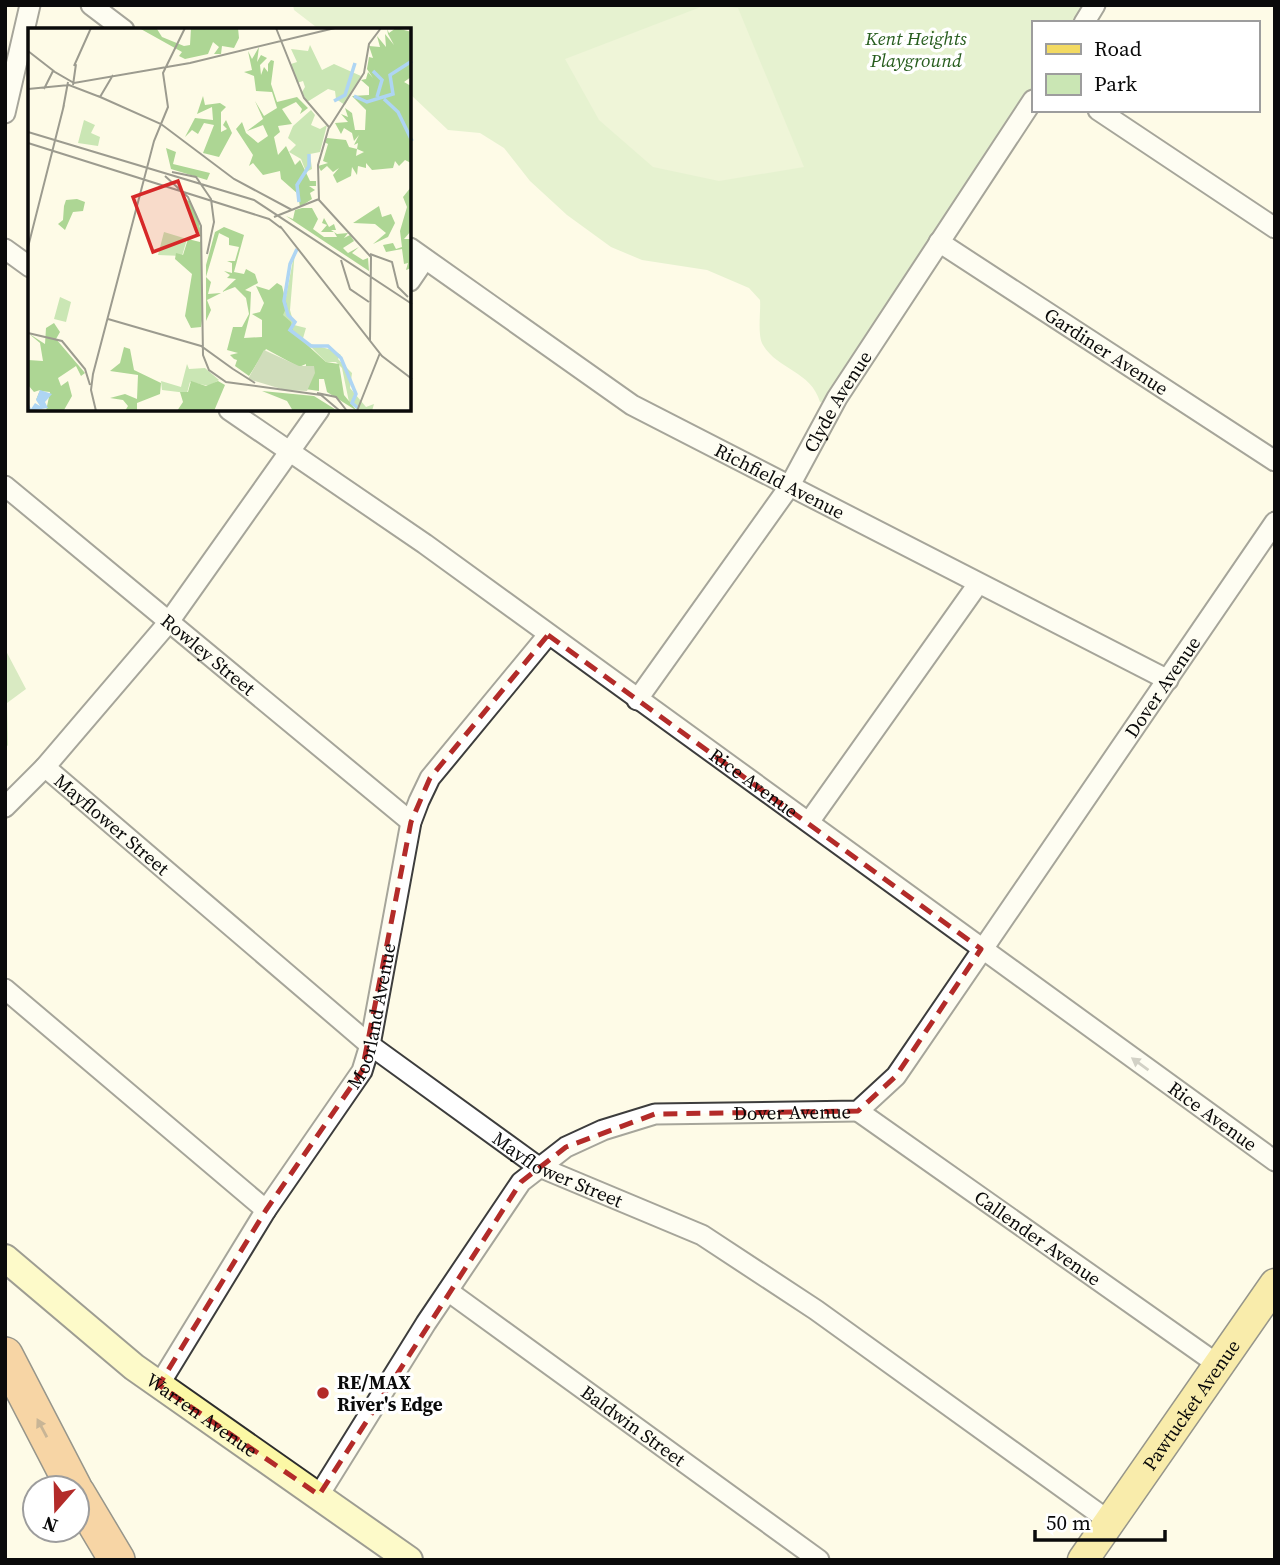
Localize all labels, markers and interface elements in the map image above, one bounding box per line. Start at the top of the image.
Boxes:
legend [1032,21,1259,112]
park label: Kent Heights Playground [864,25,967,73]
inset map [28,28,411,411]
text: Road [1094,34,1142,63]
text: Park [1094,69,1138,98]
street label: Gardiner Avenue [1040,301,1174,401]
street label: Clyde Avenue [797,345,878,457]
street label: Richfield Avenue [710,437,849,525]
street label: Rowley Street [156,608,262,702]
street label: Dover Avenue [1118,631,1206,743]
street label: Rice Avenue [704,742,804,824]
street label: Mayflower Street [49,768,175,881]
street label: Moorland Avenue [341,941,402,1094]
one-way arrow [1131,1057,1149,1071]
street label: Rice Avenue [1163,1075,1263,1157]
street label: Dover Avenue [733,1098,851,1126]
street label: Mayflower Street [488,1125,628,1214]
street label: Callender Avenue [969,1184,1107,1291]
street label: Pawtucket Avenue [1136,1334,1246,1476]
street label: Warren Avenue [141,1367,263,1463]
place label: RE/MAX River's Edge [337,1369,443,1417]
street label: Baldwin Street [576,1379,692,1473]
marker: RE/MAX River's Edge [315,1385,331,1401]
one-way arrow [36,1418,47,1438]
north arrow [21,1474,91,1544]
scale bar [1035,1498,1164,1542]
text: 50 m [1046,1508,1091,1537]
text: N [39,1510,61,1540]

